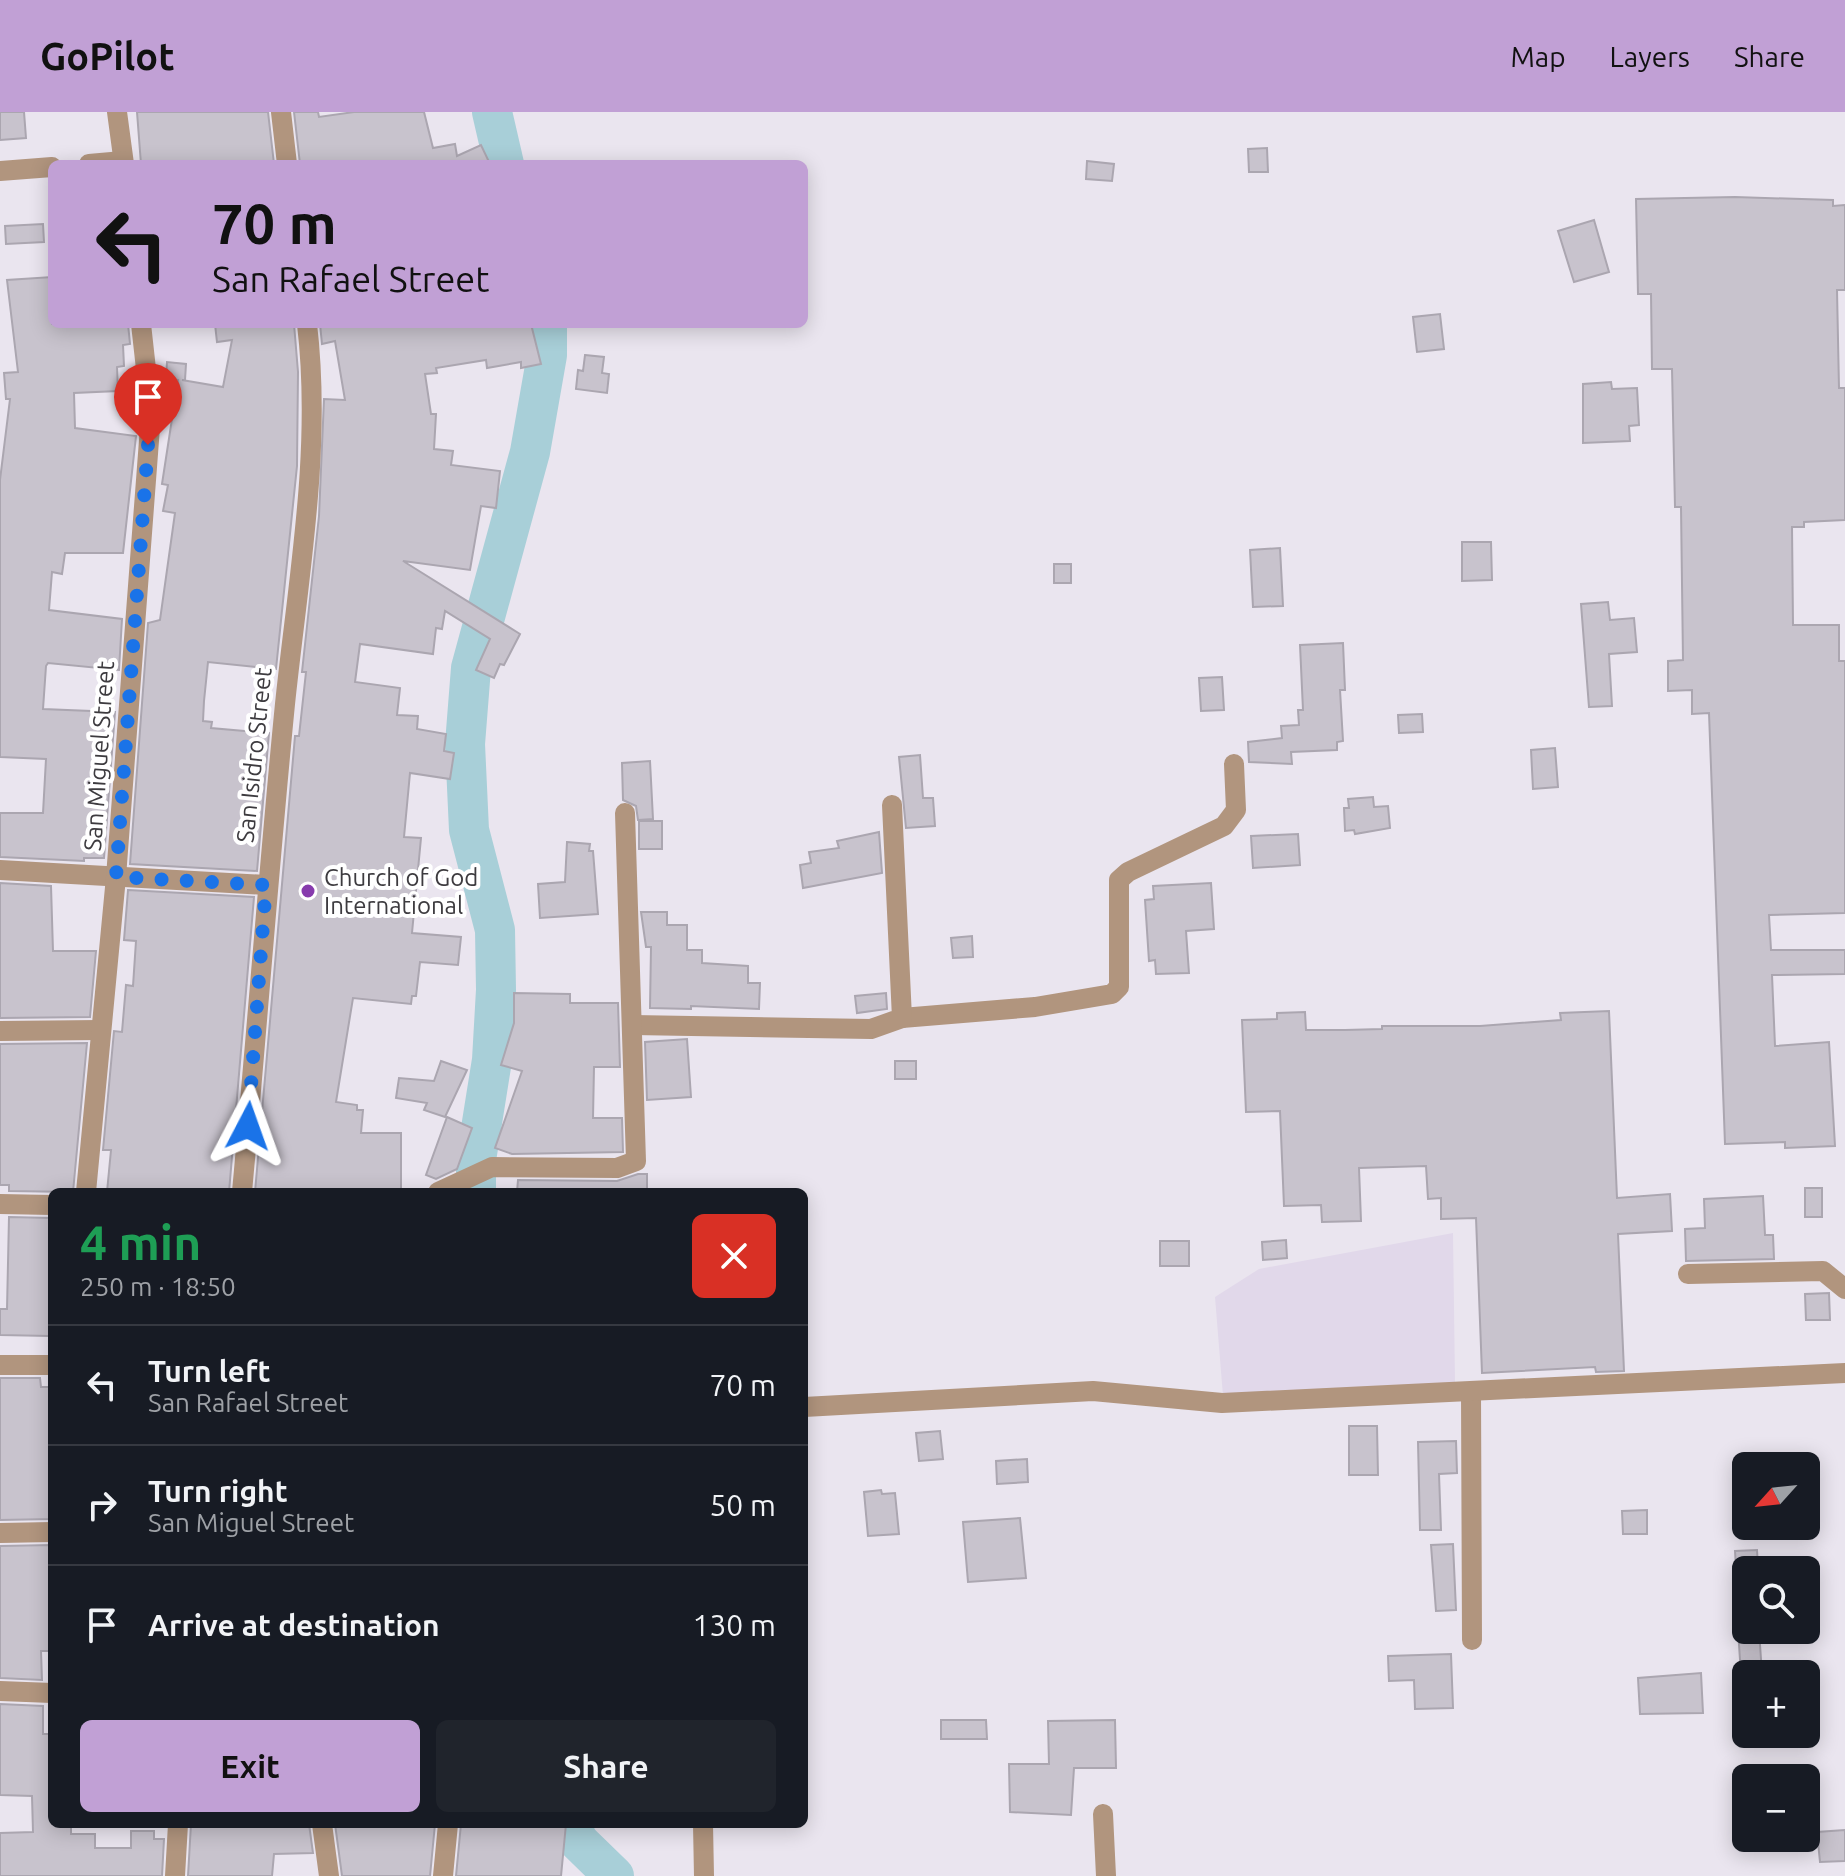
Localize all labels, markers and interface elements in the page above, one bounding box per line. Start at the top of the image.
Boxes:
text: GoPilot [40,35,175,77]
text: Map [1510,41,1566,72]
text: Layers [1610,41,1690,72]
text: Share [1734,41,1805,72]
icon: left [80,192,184,296]
text: 70 m [212,192,337,255]
text: San Rafael Street [212,258,489,299]
pin [114,363,182,445]
icon: arrive [126,375,170,419]
street label: San Miguel Street [79,660,119,852]
street label: San Isidro Street [231,665,277,844]
place label: Church of God International [324,864,478,919]
marker: Church of God International [299,882,317,900]
position arrow [206,1084,290,1168]
button: close [692,1214,776,1298]
text: 4 min [80,1215,201,1269]
text: 250 m · 18:50 [80,1272,236,1301]
text: Turn left [148,1354,270,1388]
icon: left [80,1363,124,1407]
text: 70 m [709,1368,776,1402]
text: San Rafael Street [148,1388,348,1417]
north arrow [1732,1452,1820,1540]
map controls [1732,1452,1820,1852]
text: Turn right [148,1474,288,1508]
icon: right [80,1483,124,1527]
text: 50 m [709,1488,776,1522]
text: San Miguel Street [148,1508,354,1537]
button: search [1732,1556,1820,1644]
icon: arrive [80,1603,124,1647]
text: Arrive at destination [148,1608,440,1642]
text: 130 m [692,1608,776,1642]
button: + [1732,1660,1820,1748]
button: Exit [80,1720,420,1812]
button: Share [436,1720,776,1812]
button: − [1732,1764,1820,1852]

